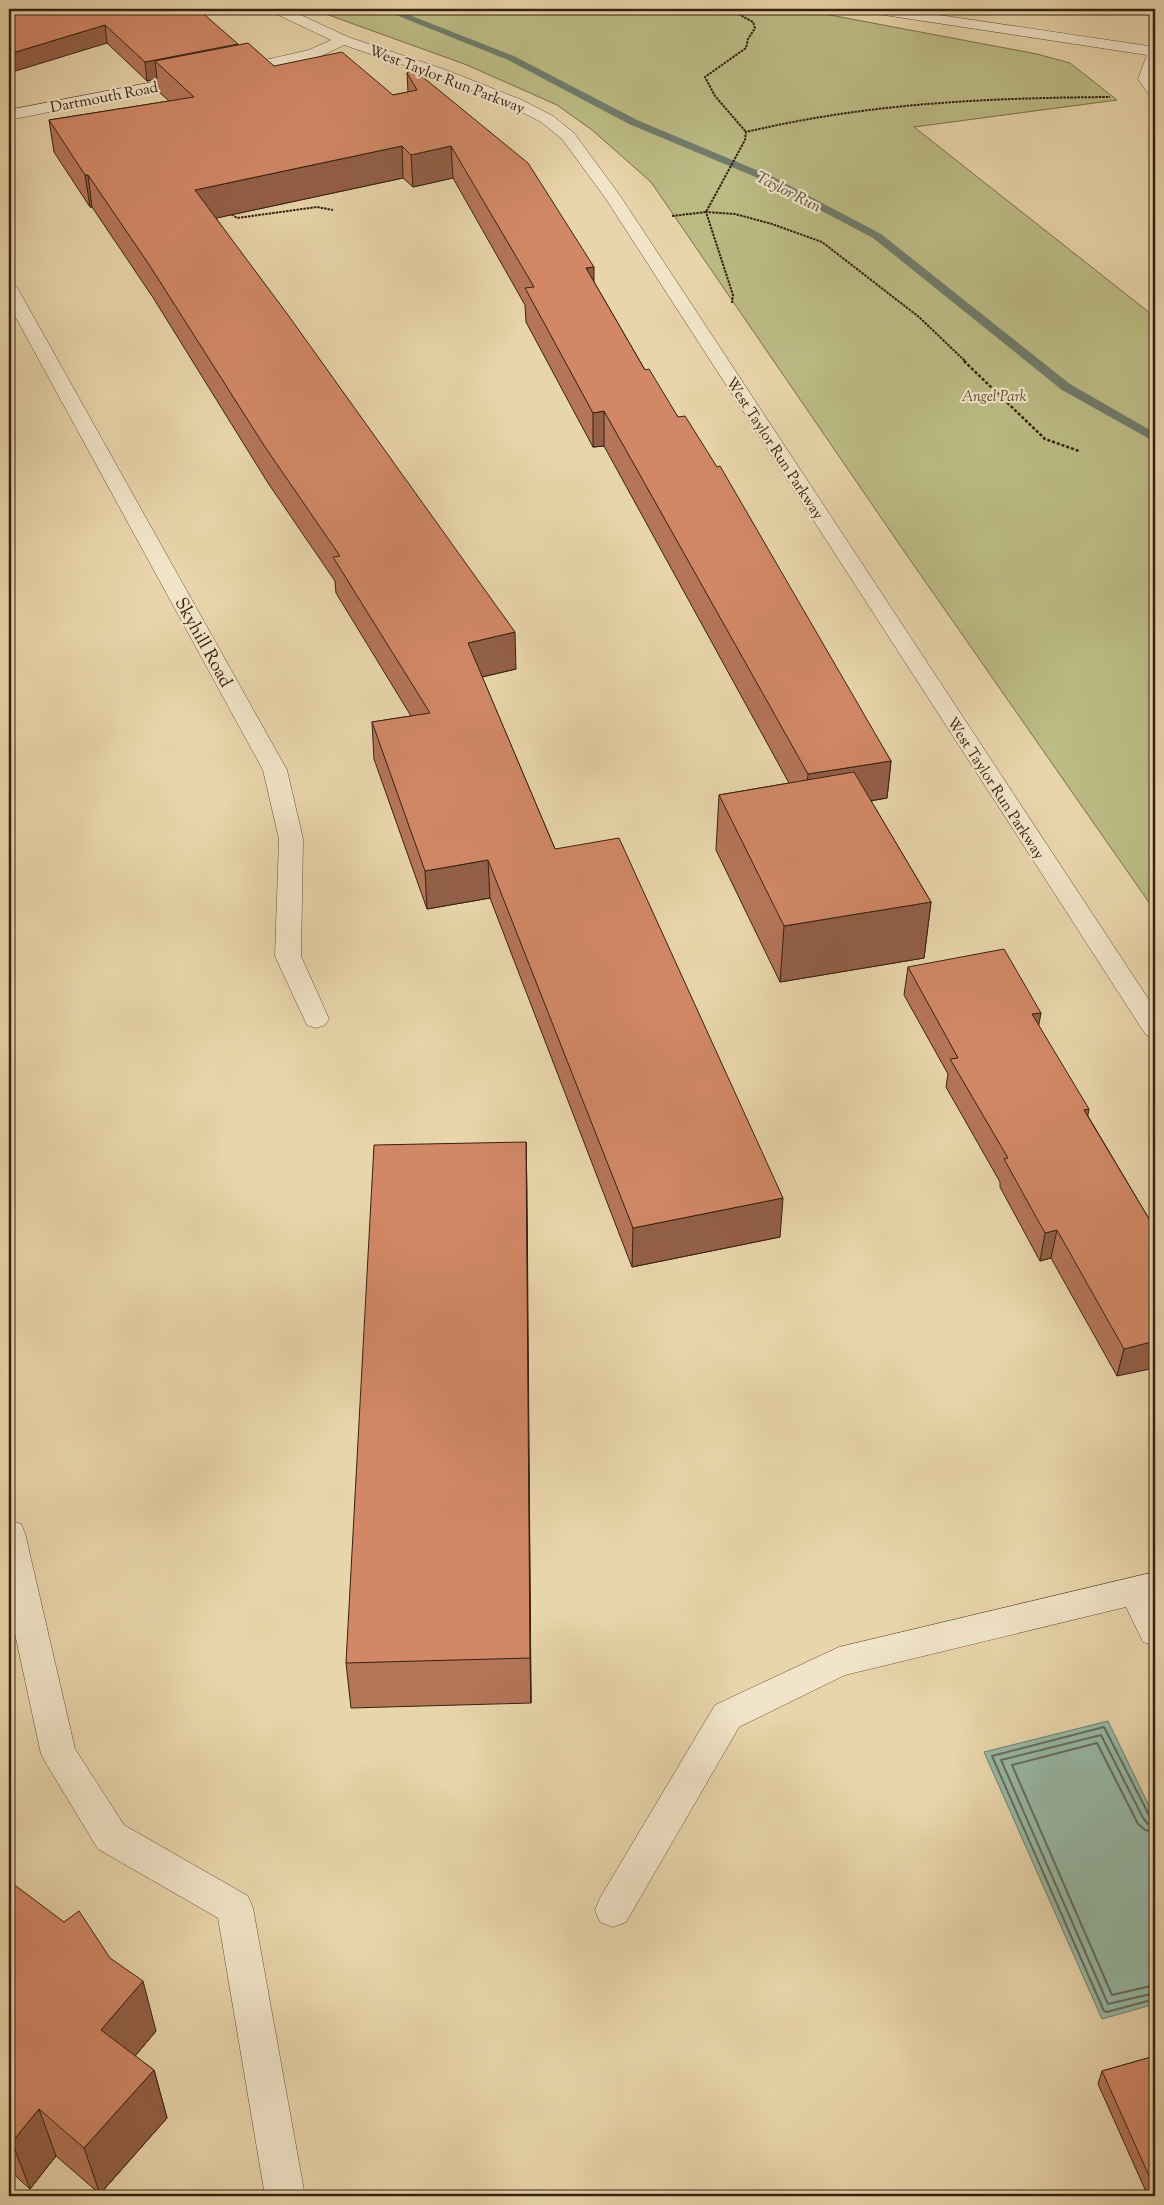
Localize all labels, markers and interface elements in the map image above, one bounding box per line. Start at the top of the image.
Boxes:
street label: West Taylor Run Parkway [365,41,528,120]
street label: Dartmouth Road [49,78,160,119]
water label: Taylor Run [751,167,825,220]
street label: West Taylor Run Parkway [720,374,828,524]
park label: Angel Park [961,387,1027,408]
street label: Skyhill Road [167,593,238,693]
street label: West Taylor Run Parkway [941,714,1049,864]

